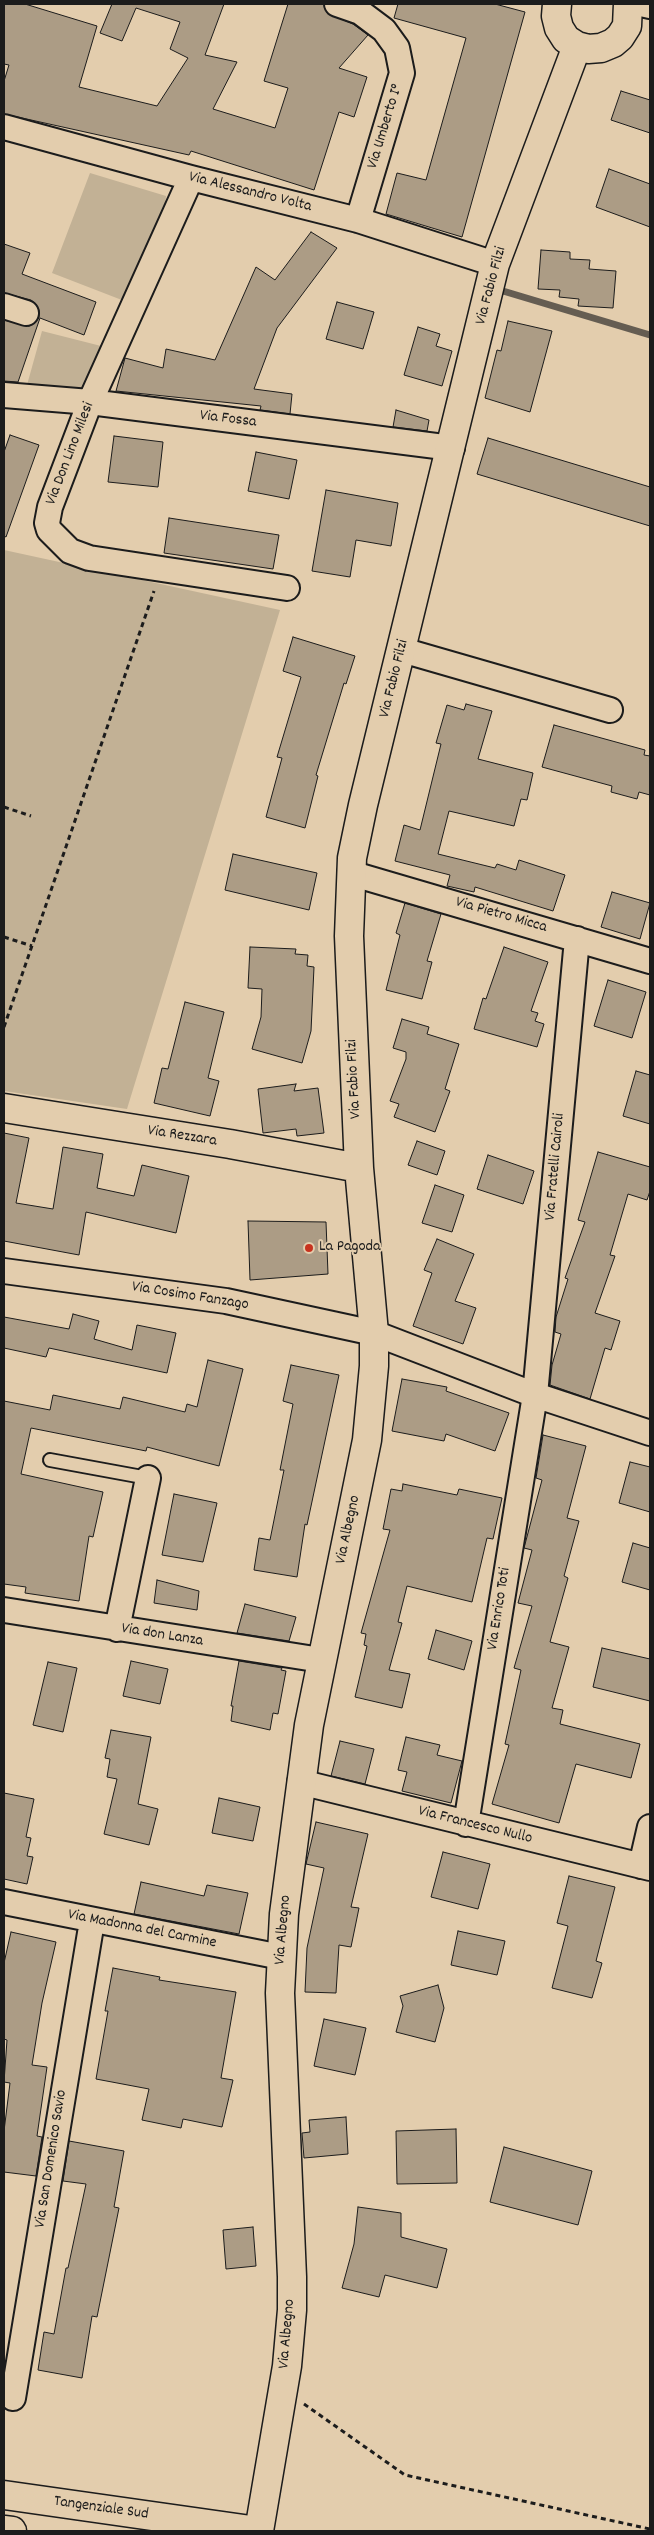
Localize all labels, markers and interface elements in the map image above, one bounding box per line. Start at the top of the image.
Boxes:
street label: Via Umberto I° [364,83,408,171]
street label: Via Alessandro Volta [187,168,313,218]
street label: Via Fabio Filzi [472,245,512,327]
street label: Via Don Lino Milesi [43,400,99,508]
street label: Via Fossa [199,407,257,433]
street label: Via Fabio Filzi [376,638,414,720]
street label: Via Pietro Micca [453,894,549,938]
street label: Via Fabio Filzi [343,1039,367,1119]
street label: Via Fratelli Cairoli [542,1113,570,1221]
street label: Via Rezzara [146,1122,218,1152]
place label: La Pagoda [319,1238,381,1258]
marker: La Pagoda [303,1242,315,1254]
street label: Via Cosimo Fanzago [130,1278,250,1316]
street label: Via Albegno [332,1494,366,1566]
street label: Via Enrico Toti [484,1566,516,1652]
street label: Via don Lanza [120,1620,204,1652]
street label: Via Francesco Nullo [416,1803,534,1849]
street label: Via Albegno [271,1894,297,1966]
street label: Via Madonna del Carmine [66,1906,218,1954]
street label: Via San Domenico Savio [32,2089,72,2229]
street label: Via Albegno [275,2298,301,2370]
street label: Tangenziale Sud [53,2493,149,2525]

